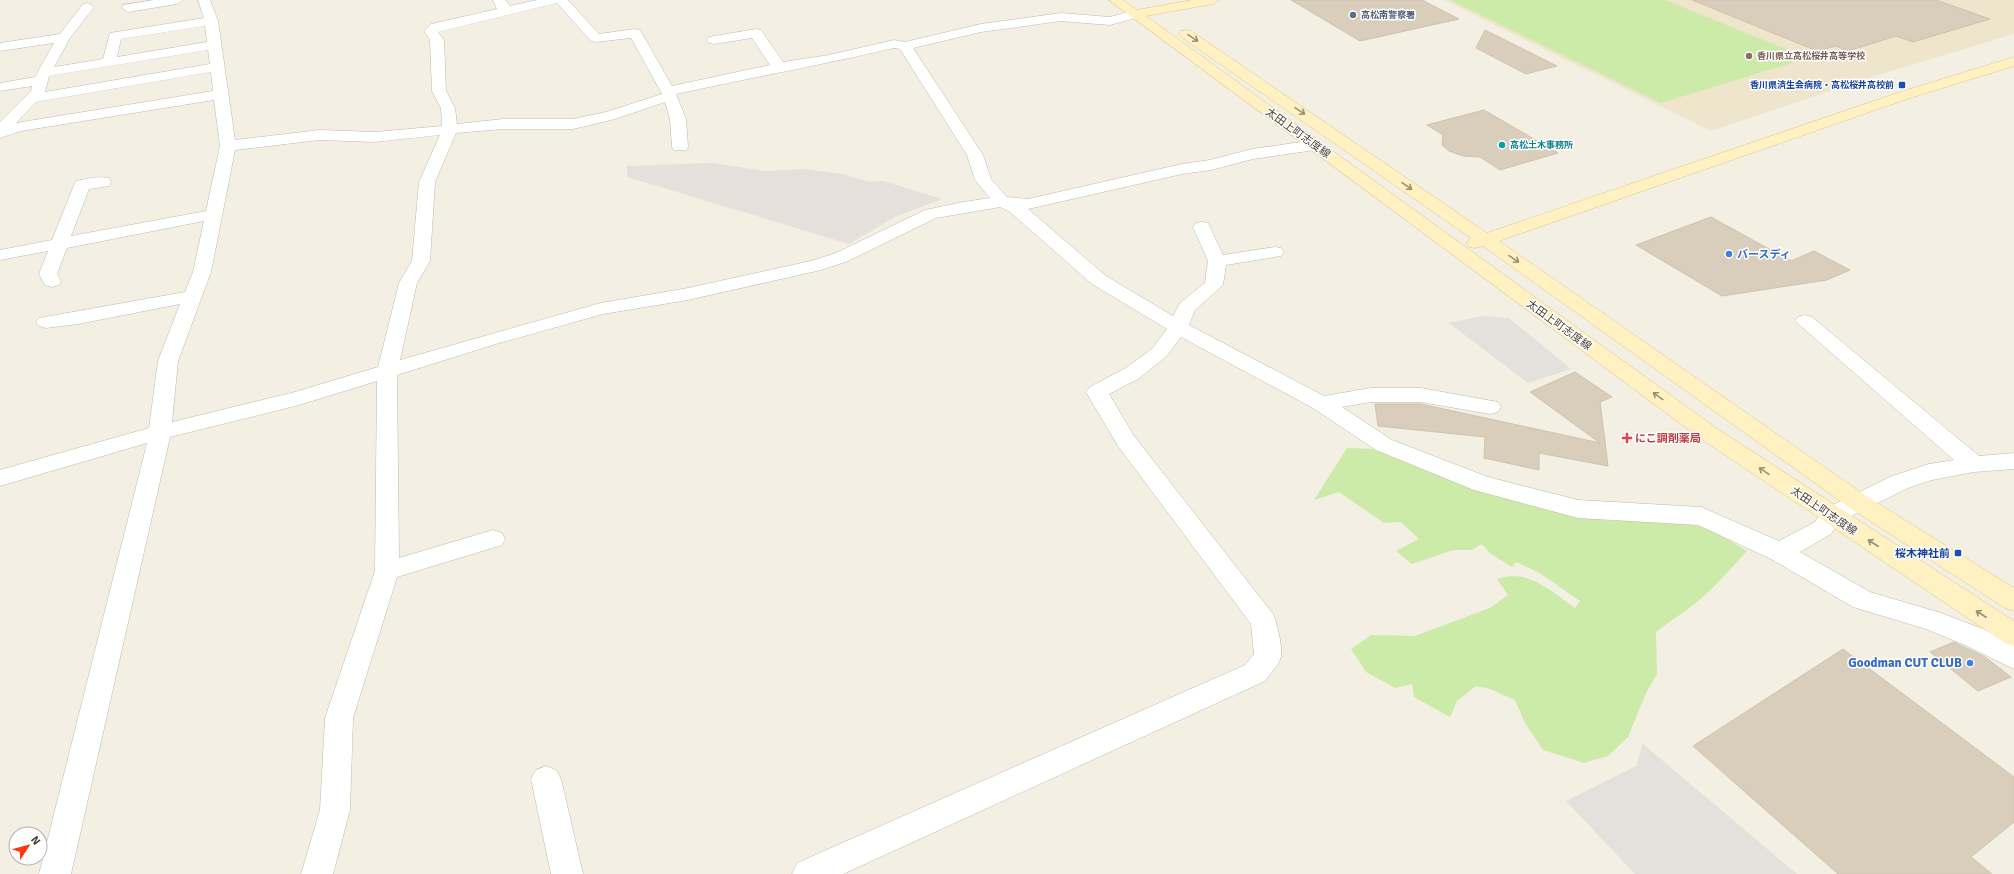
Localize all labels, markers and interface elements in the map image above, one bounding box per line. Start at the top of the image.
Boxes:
marker: 高松南警察署 [1348,10,1358,20]
place label: 高松南警察署 [1361,10,1415,21]
one-way arrow [1187,34,1198,42]
place label: 香川県立高松桜井高等学校 [1757,50,1866,62]
marker: 香川県立高松桜井高等学校 [1744,51,1754,61]
place label: 香川県済生会病院・高松桜井高校前 [1750,79,1894,91]
marker: 香川県済生会病院・高松桜井高校前 [1897,80,1907,90]
street label: 太田上町志度線 [1263,105,1333,161]
one-way arrow [1294,107,1305,115]
marker: 高松土木事務所 [1497,140,1507,150]
place label: 高松土木事務所 [1510,140,1573,151]
one-way arrow [1401,182,1412,190]
place label: バースディ [1737,248,1791,261]
marker: バースディ [1724,249,1734,259]
one-way arrow [1508,255,1519,263]
street label: 太田上町志度線 [1524,297,1594,353]
one-way arrow [1652,392,1663,401]
place label: にこ調剤薬局 [1635,432,1701,445]
marker: にこ調剤薬局 [1622,433,1632,443]
one-way arrow [1759,467,1770,475]
street label: 太田上町志度線 [1788,484,1860,538]
one-way arrow [1867,539,1878,547]
place label: 桜木神社前 [1895,547,1950,560]
marker: 桜木神社前 [1953,548,1963,558]
one-way arrow [1976,610,1987,618]
place label: Goodman CUT CLUB [1848,655,1962,671]
marker: Goodman CUT CLUB [1965,658,1975,668]
north arrow [8,826,48,866]
text: N [28,833,43,847]

